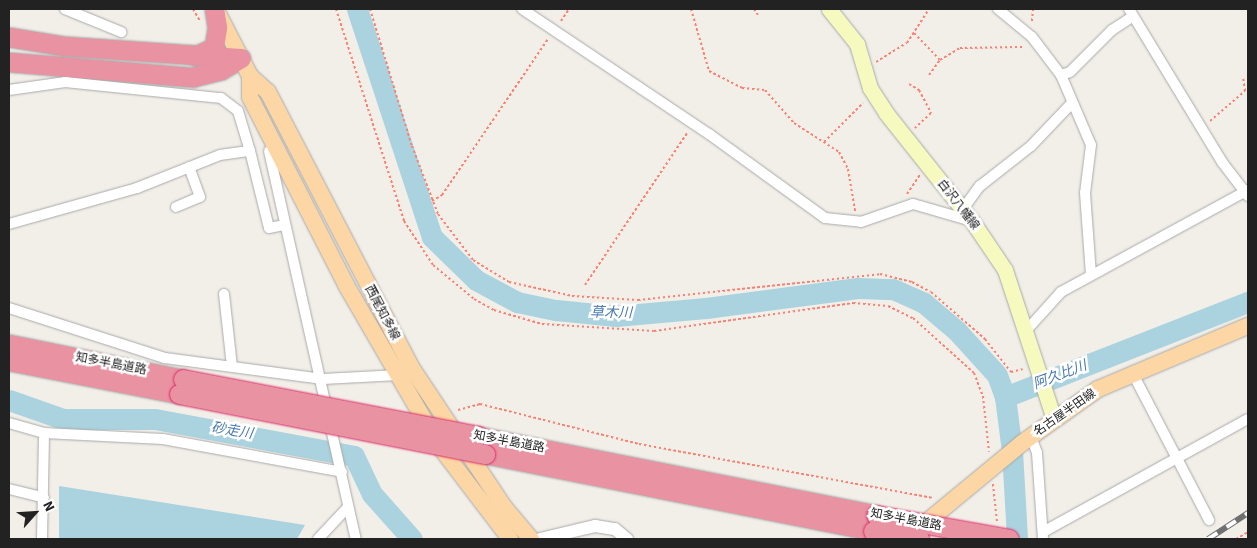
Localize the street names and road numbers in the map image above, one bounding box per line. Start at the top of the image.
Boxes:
street label: 白沢八幡線 [934,177,982,233]
street label: 西尾知多線 [362,283,402,343]
street label: 知多半島道路 [74,350,148,378]
street label: 名古屋半田線 [1031,386,1099,440]
street label: 知多半島道路 [472,428,546,456]
street label: 知多半島道路 [869,506,943,534]

